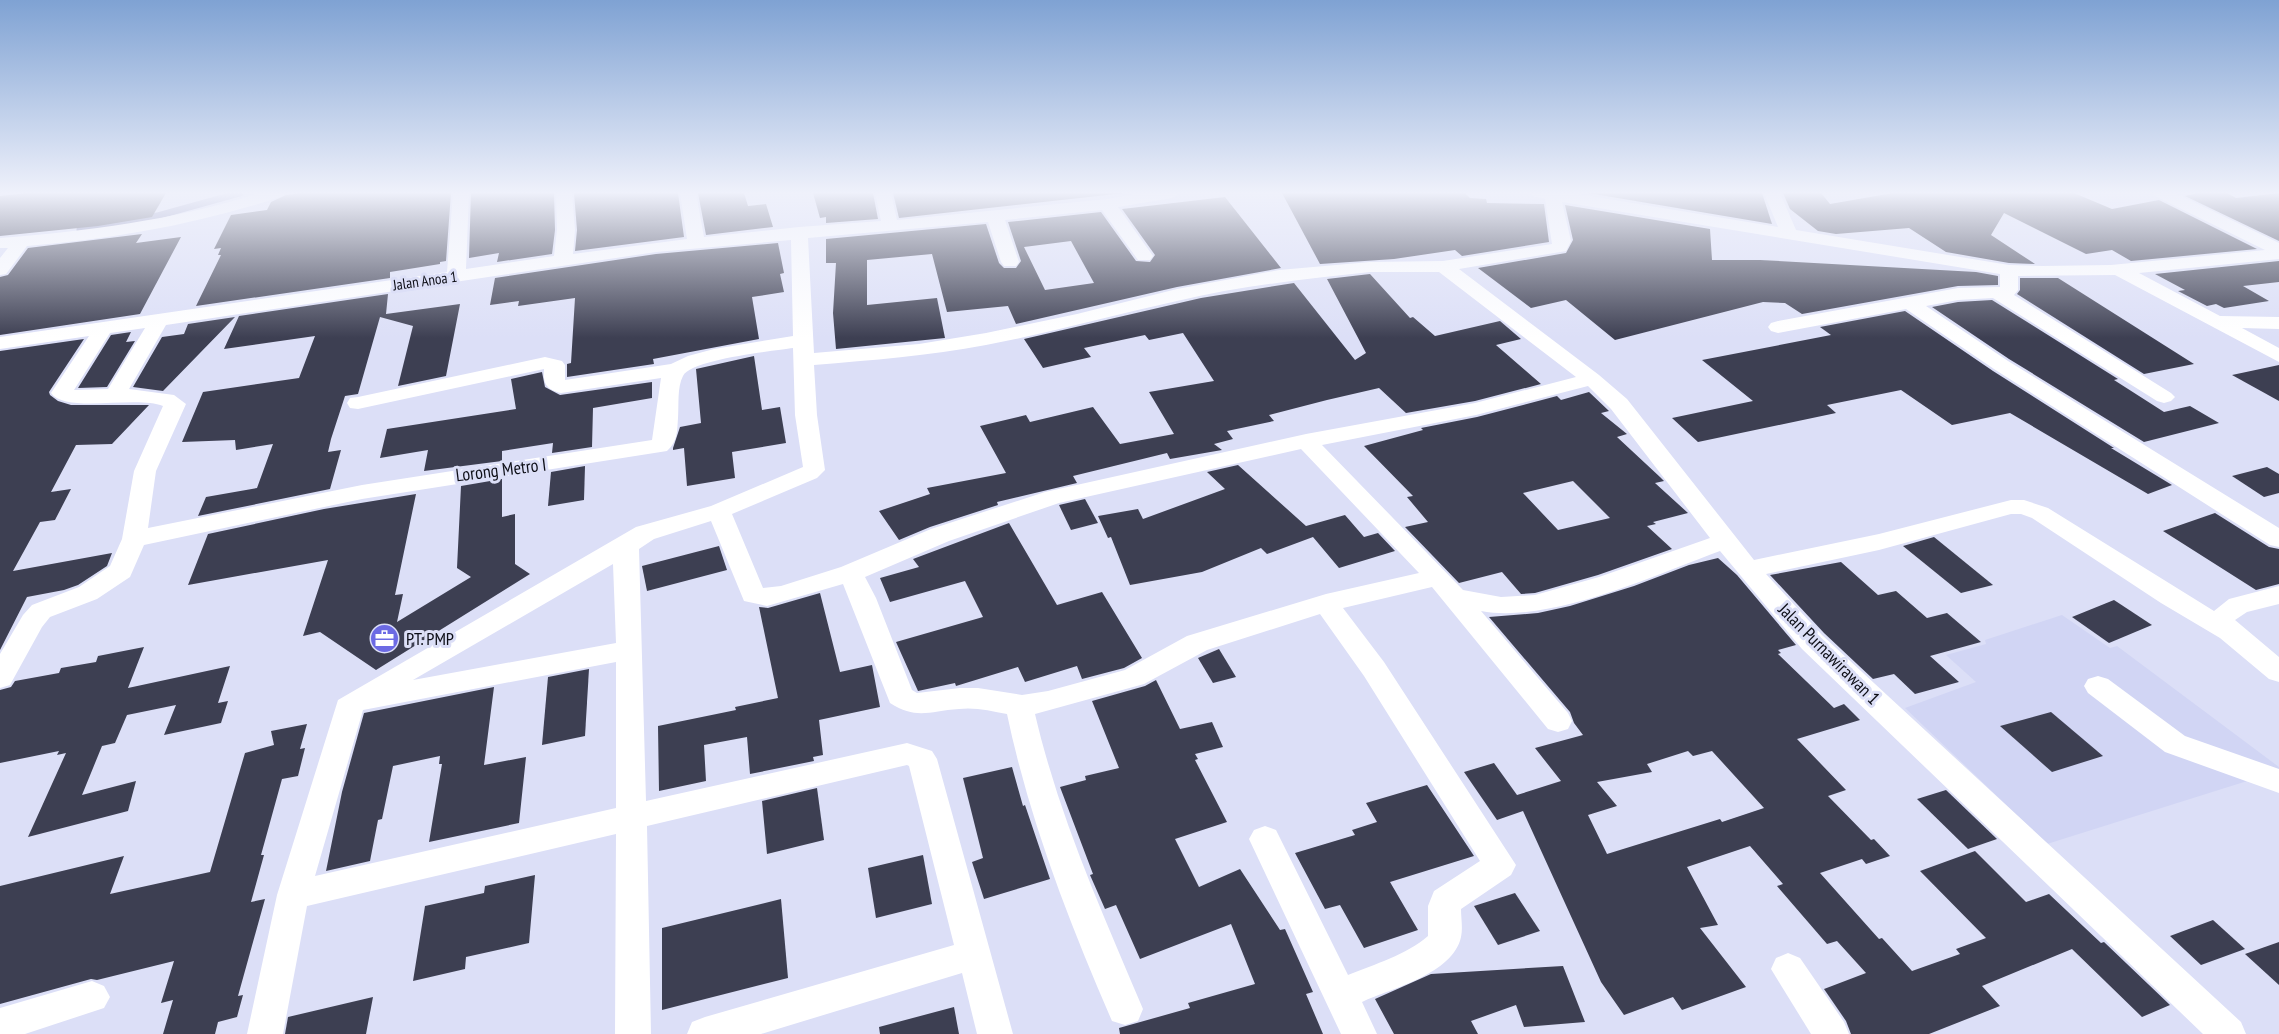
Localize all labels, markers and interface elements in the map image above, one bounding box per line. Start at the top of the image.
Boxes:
street label: Jalan Anoa 1 [391,267,458,295]
street label: Lorong Metro I [454,453,548,486]
street label: Jalan Purnawirawan 1 [1773,597,1885,709]
office icon: PT. PMP [369,623,401,655]
place label: PT. PMP [406,627,454,650]

